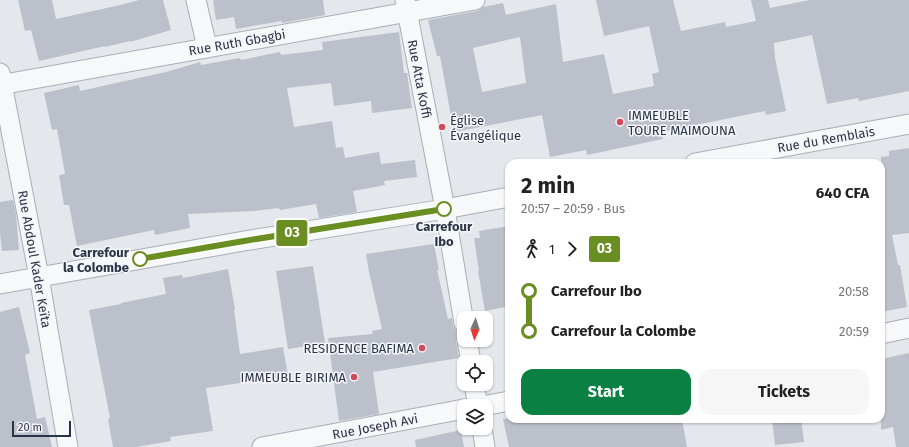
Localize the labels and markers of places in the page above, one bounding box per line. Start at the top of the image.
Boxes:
place label: IMMEUBLE TOURE MAIMOUNA [628,108,736,138]
place label: Église Évangélique [450,113,521,143]
marker: IMMEUBLE TOURE MAIMOUNA [615,117,625,127]
marker: Église Évangélique [437,122,447,132]
marker: Carrefour Ibo [436,201,452,217]
place label: Carrefour Ibo [416,219,473,249]
place label: Carrefour la Colombe [63,245,130,275]
marker: Carrefour la Colombe [132,251,148,267]
place label: RESIDENCE BAFIMA [303,341,415,356]
marker: RESIDENCE BAFIMA [417,343,427,353]
place label: IMMEUBLE BIRIMA [241,370,347,385]
marker: IMMEUBLE BIRIMA [349,372,359,382]

